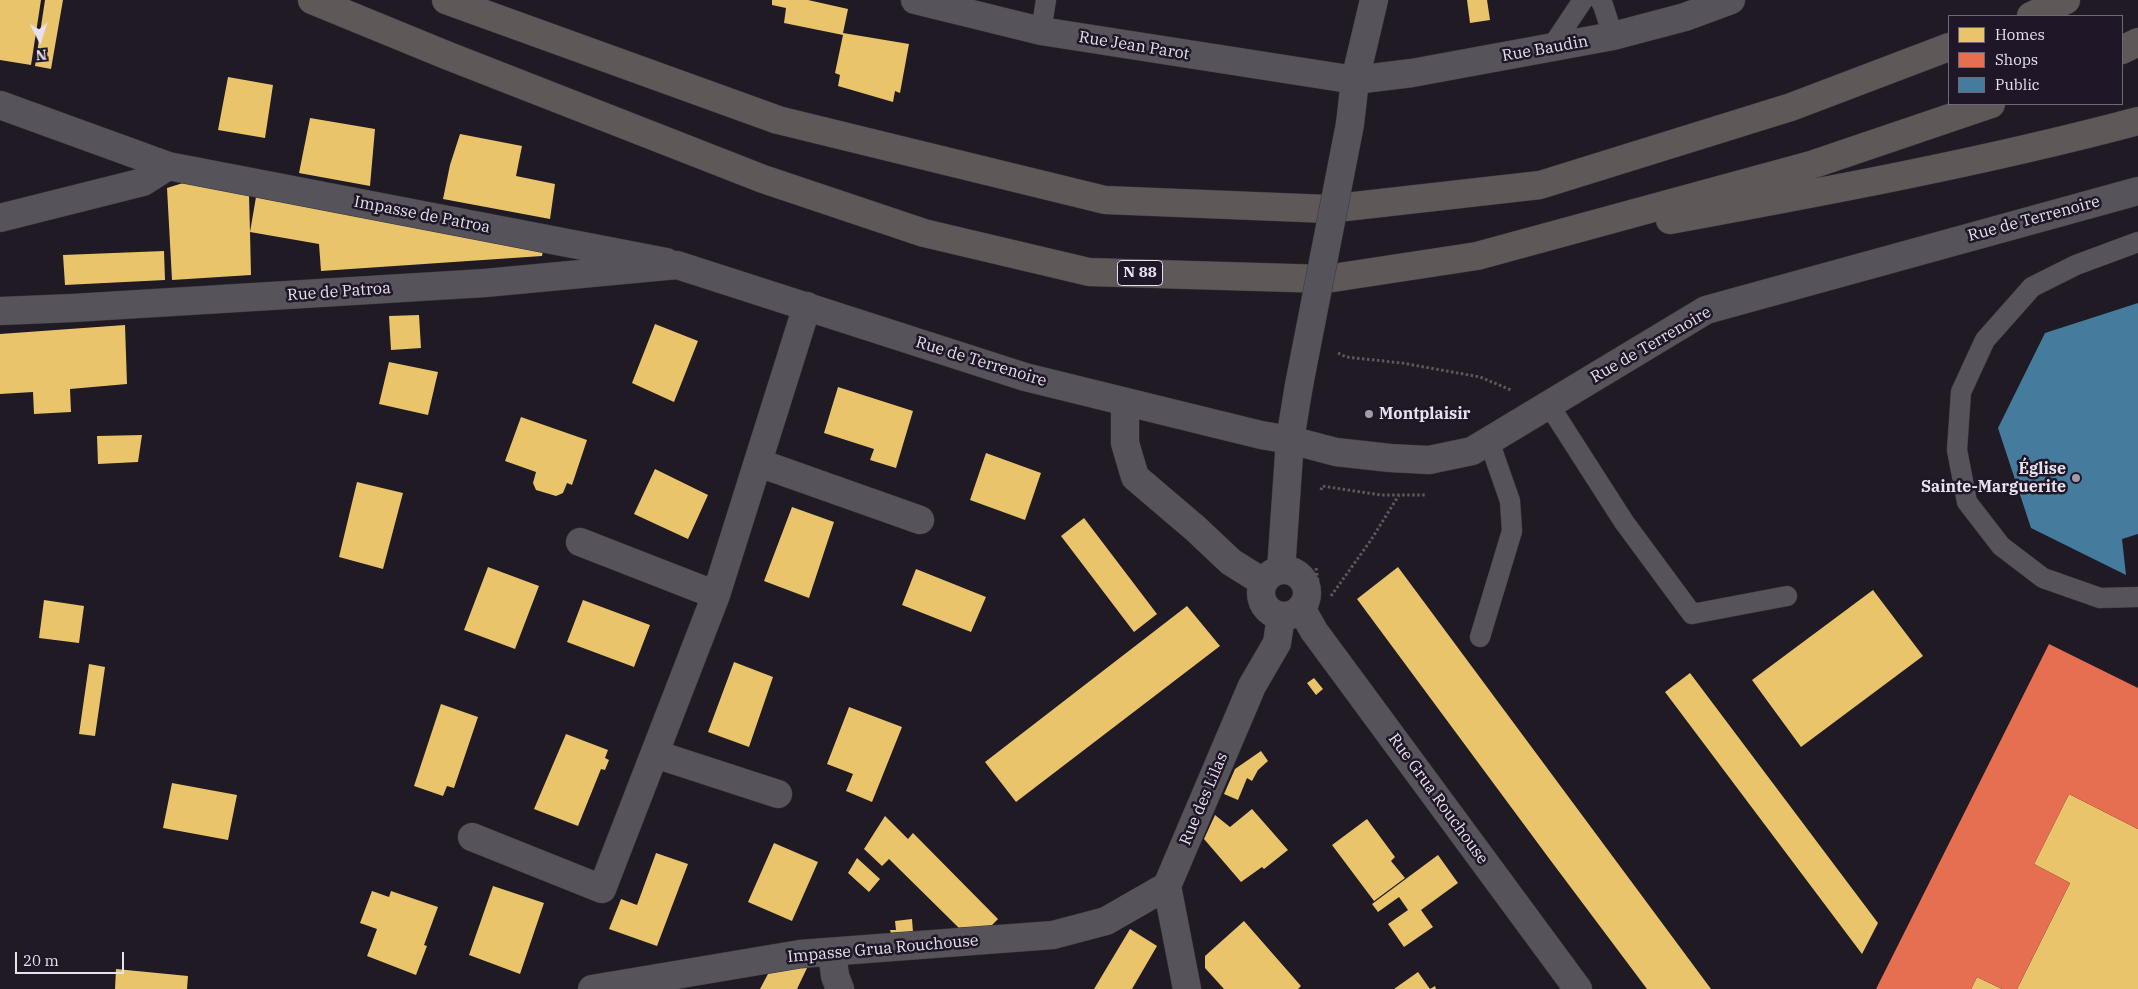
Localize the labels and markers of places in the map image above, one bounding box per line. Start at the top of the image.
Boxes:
place label: Montplaisir [1379,404,1470,424]
marker: Montplaisir [1363,408,1375,420]
place label: Église Sainte-Marguerite [1921,459,2066,497]
marker: Église Sainte-Marguerite [2070,472,2082,484]

